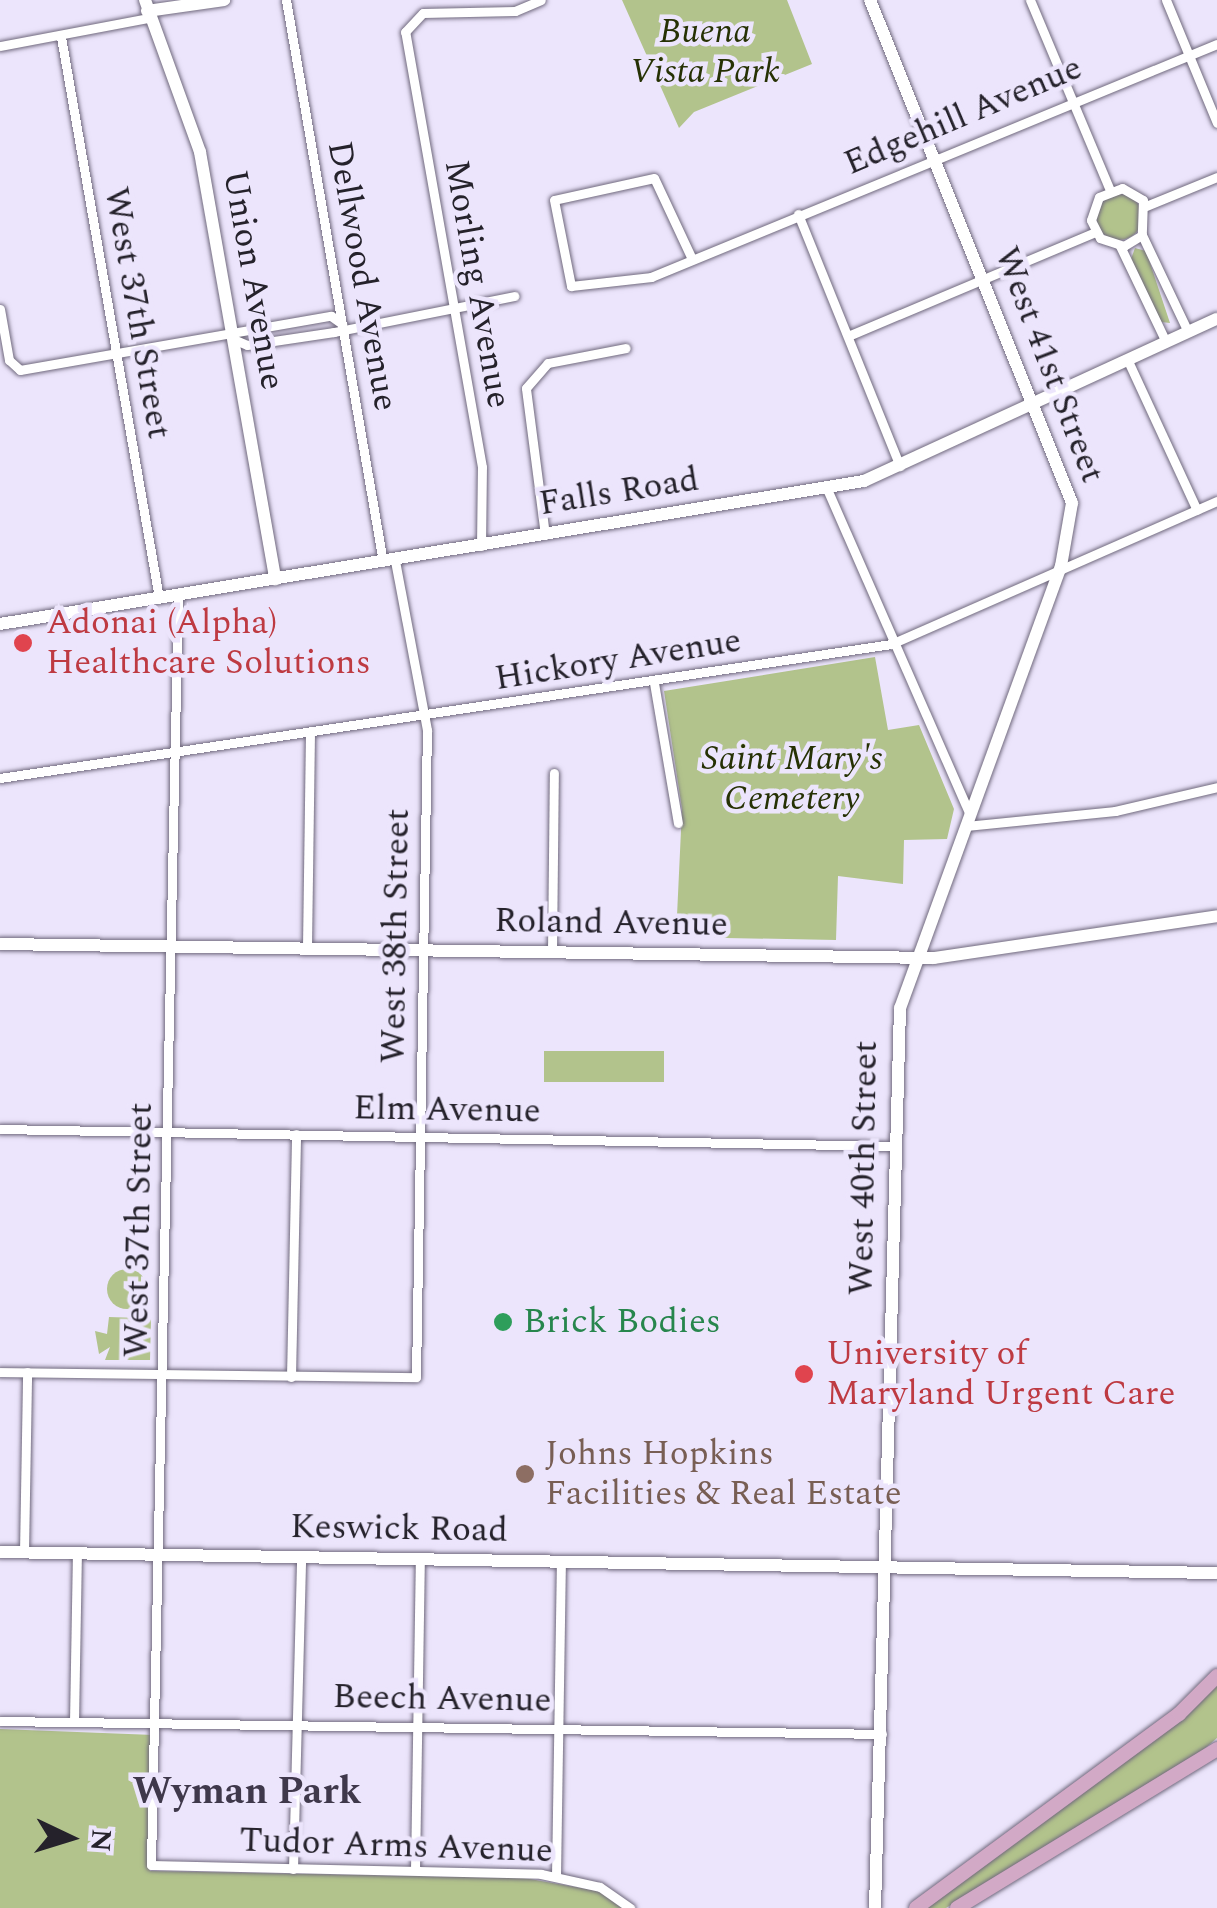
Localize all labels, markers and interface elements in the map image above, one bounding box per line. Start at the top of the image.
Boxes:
park label: Buena Vista Park [630,11,780,93]
street label: Edgehill Avenue [838,47,1088,185]
street label: Dellwood Avenue [318,138,406,414]
street label: Morling Avenue [435,157,519,411]
street label: Union Avenue [213,167,293,393]
street label: West 37th Street [94,184,180,442]
street label: West 41st Street [985,241,1113,489]
street label: Falls Road [536,459,702,525]
place label: Adonai (Alpha) Healthcare Solutions [46,602,371,684]
street label: Hickory Avenue [492,620,744,700]
marker: Adonai (Alpha) Healthcare Solutions [10,630,36,656]
park label: Saint Mary's Cemetery [702,738,882,820]
street label: West 38th Street [373,808,419,1064]
street label: Roland Avenue [494,900,728,946]
street label: West 40th Street [841,1040,887,1296]
street label: Elm Avenue [353,1087,541,1133]
street label: West 37th Street [116,1102,162,1358]
place label: Brick Bodies [523,1301,721,1343]
marker: Brick Bodies [492,1311,514,1333]
place label: University of Maryland Urgent Care [826,1333,1176,1415]
marker: University of Maryland Urgent Care [791,1361,817,1387]
place label: Johns Hopkins Facilities & Real Estate [545,1433,902,1515]
marker: Johns Hopkins Facilities & Real Estate [514,1463,536,1485]
street label: Keswick Road [290,1506,508,1552]
street label: Beech Avenue [332,1676,552,1722]
district label: Wyman Park [133,1770,361,1816]
north arrow [20,1788,120,1888]
street label: Tudor Arms Avenue [239,1820,553,1872]
text: N [78,1827,123,1853]

